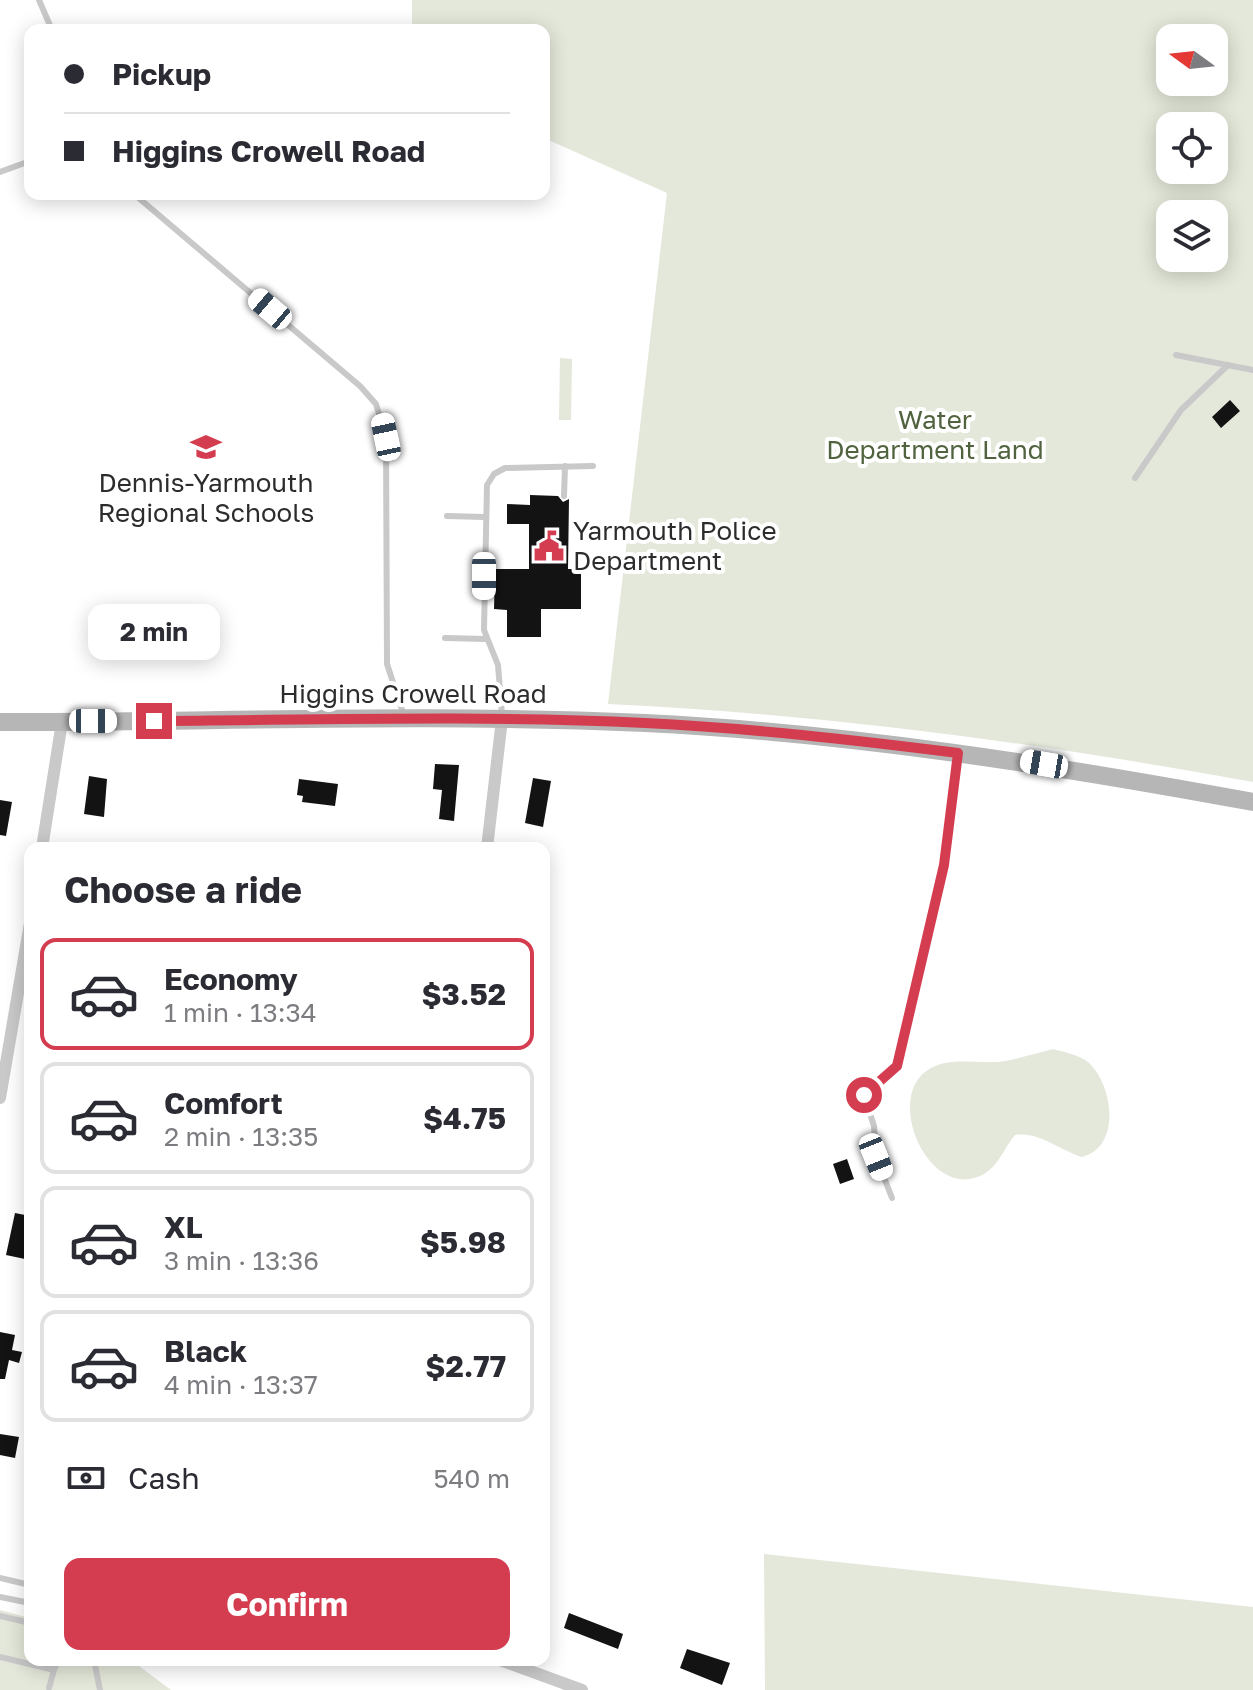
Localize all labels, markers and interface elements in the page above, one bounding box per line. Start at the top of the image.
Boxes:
north arrow [1156,24,1228,96]
map controls [1156,24,1228,272]
text: Pickup [112,56,211,92]
button: locate [1156,112,1228,184]
text: Higgins Crowell Road [112,133,425,169]
button: layers [1156,200,1228,272]
car [244,284,296,334]
park label: Water Department Land [826,404,1044,465]
car [369,411,403,463]
school or university icon: Dennis-Yarmouth Regional Schools [189,430,223,464]
place label: Dennis-Yarmouth Regional Schools [98,467,314,528]
place label: Yarmouth Police Department [573,515,777,576]
public building icon: Yarmouth Police Department [532,529,566,563]
car [472,552,496,600]
callout: 2 min [88,605,220,661]
text: 2 min [120,616,188,647]
street label: Higgins Crowell Road [279,678,547,709]
route end [136,703,172,739]
car [69,709,117,733]
car [1018,748,1070,780]
text: Choose a ride [64,868,302,911]
icon: car [68,958,140,1030]
text: Economy [164,961,298,997]
text: $3.52 [421,976,506,1012]
text: 1 min · 13:34 [164,997,317,1028]
route start [846,1077,882,1113]
icon: car [68,1082,140,1154]
text: Comfort [164,1085,283,1121]
text: $4.75 [423,1100,506,1136]
text: 2 min · 13:35 [164,1121,318,1152]
car [856,1130,896,1184]
icon: car [68,1206,140,1278]
text: XL [164,1209,203,1245]
text: $5.98 [420,1224,506,1260]
text: 3 min · 13:36 [164,1245,319,1276]
icon: car [68,1330,140,1402]
text: Black [164,1333,247,1369]
text: $2.77 [425,1348,506,1384]
text: 4 min · 13:37 [164,1369,318,1400]
icon: cash [64,1456,108,1500]
text: Cash [128,1460,200,1496]
text: 540 m [433,1463,510,1494]
button: Confirm [64,1558,510,1650]

